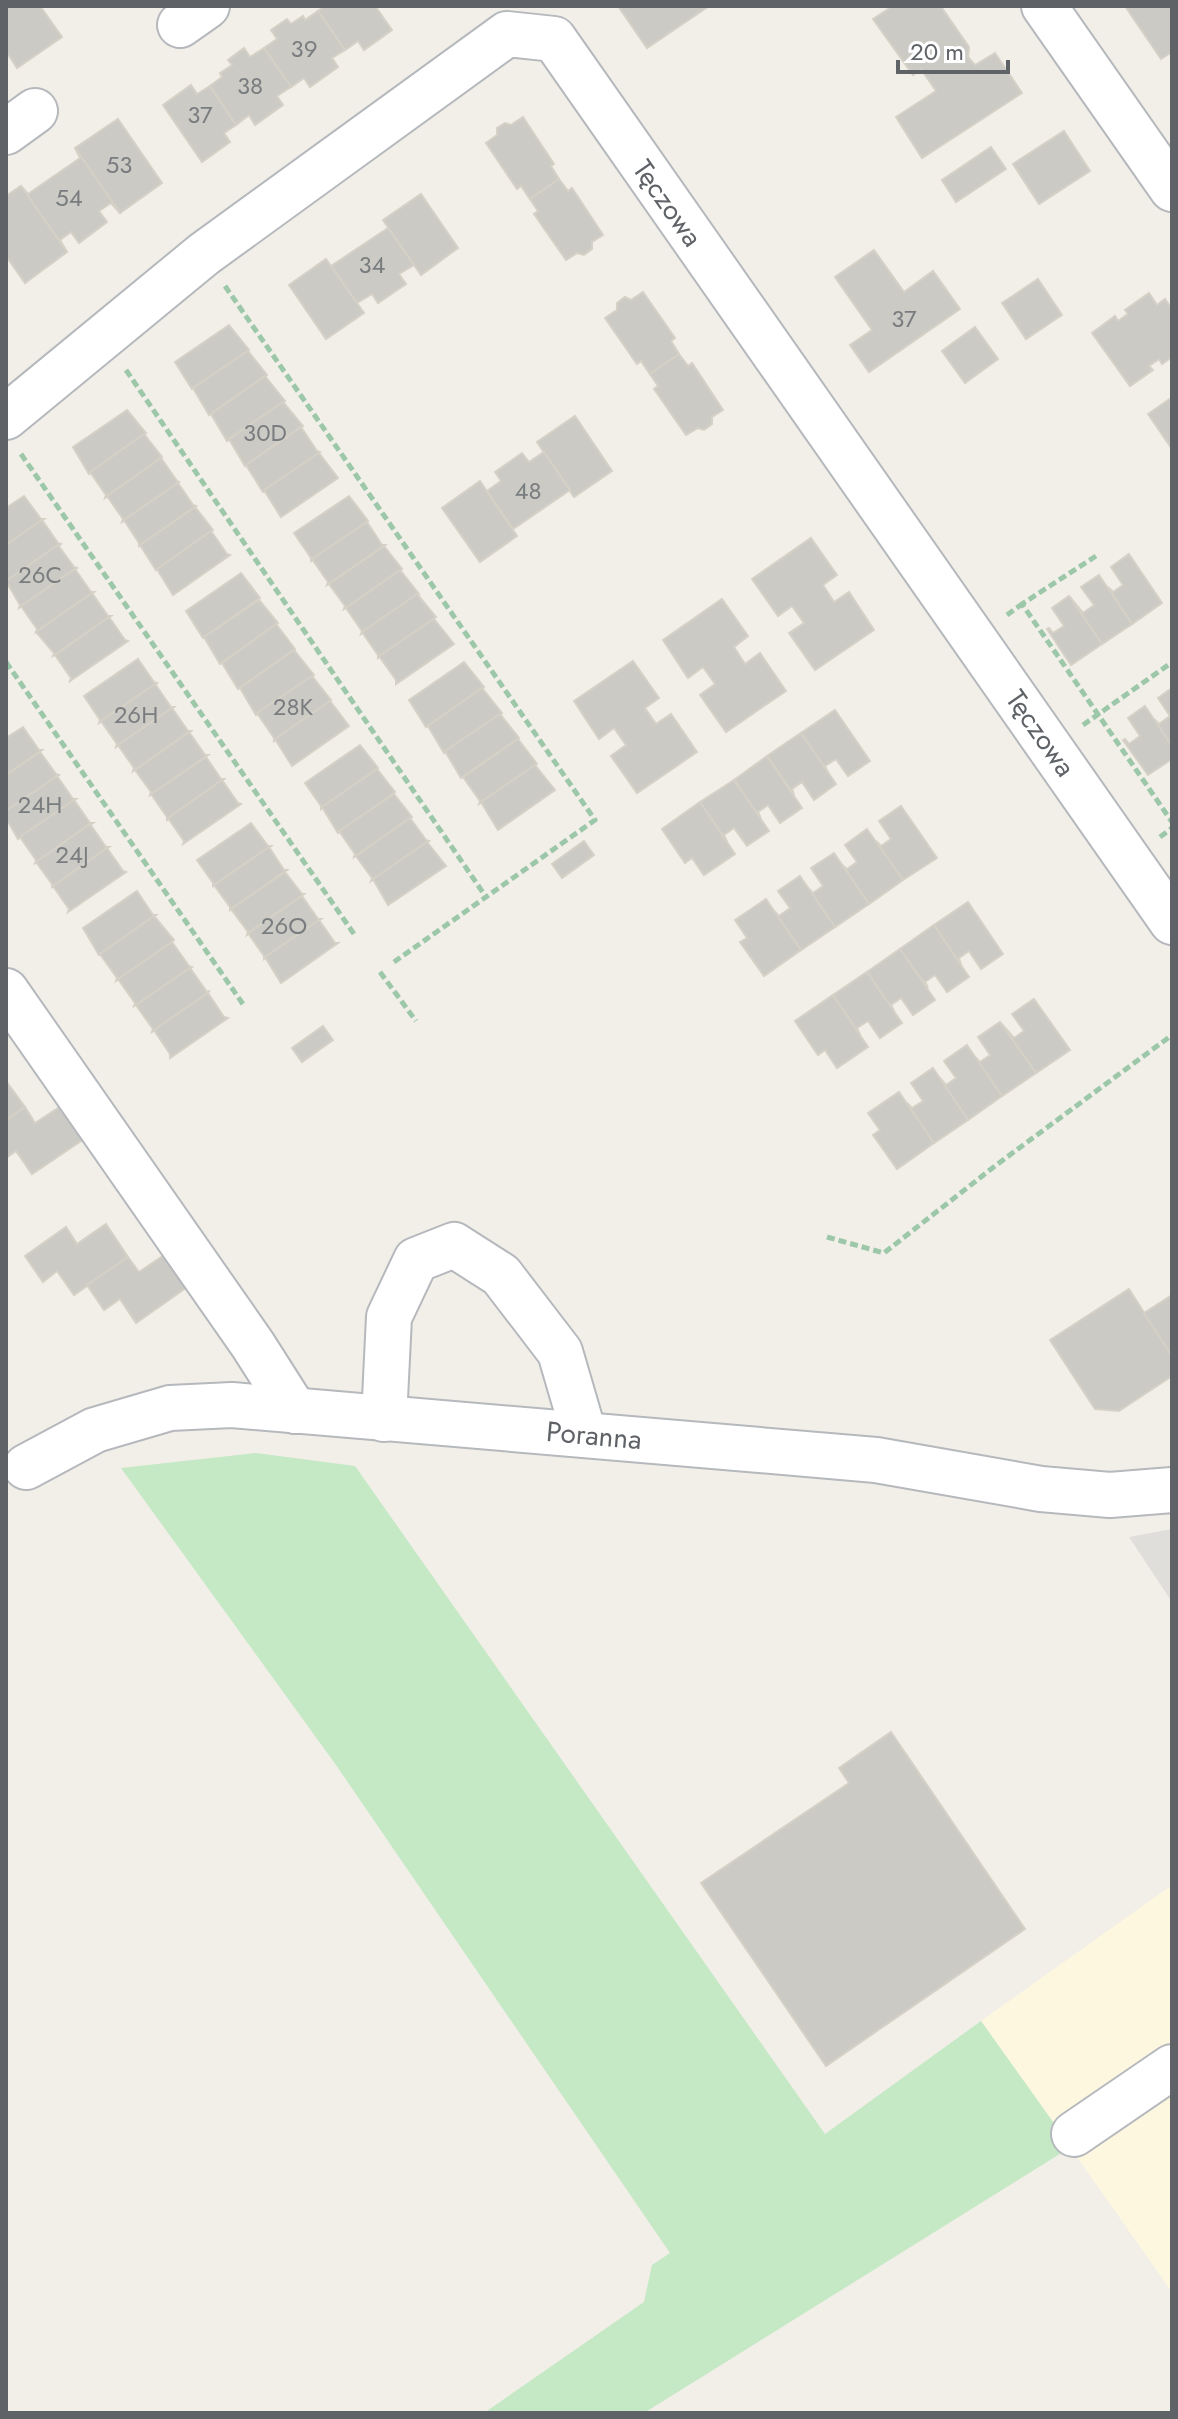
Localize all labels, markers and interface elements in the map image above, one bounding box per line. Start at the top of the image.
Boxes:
scale bar [898,24,1008,74]
house number: 39 [291,31,317,66]
text: 20 m [910,34,964,69]
house number: 38 [237,68,263,103]
house number: 37 [187,97,213,132]
house number: 53 [106,147,132,182]
street label: Tęczowa [623,151,712,255]
house number: 54 [55,180,83,215]
house number: 34 [358,247,386,282]
house number: 37 [891,301,917,336]
house number: 30D [243,415,287,450]
house number: 48 [514,473,542,508]
house number: 26C [18,557,62,592]
street label: Tęczowa [996,681,1085,785]
house number: 28K [273,689,314,724]
house number: 26H [114,697,158,732]
house number: 24H [18,787,62,822]
house number: 24J [55,837,89,872]
house number: 26O [261,908,307,943]
street label: Poranna [544,1411,643,1460]

